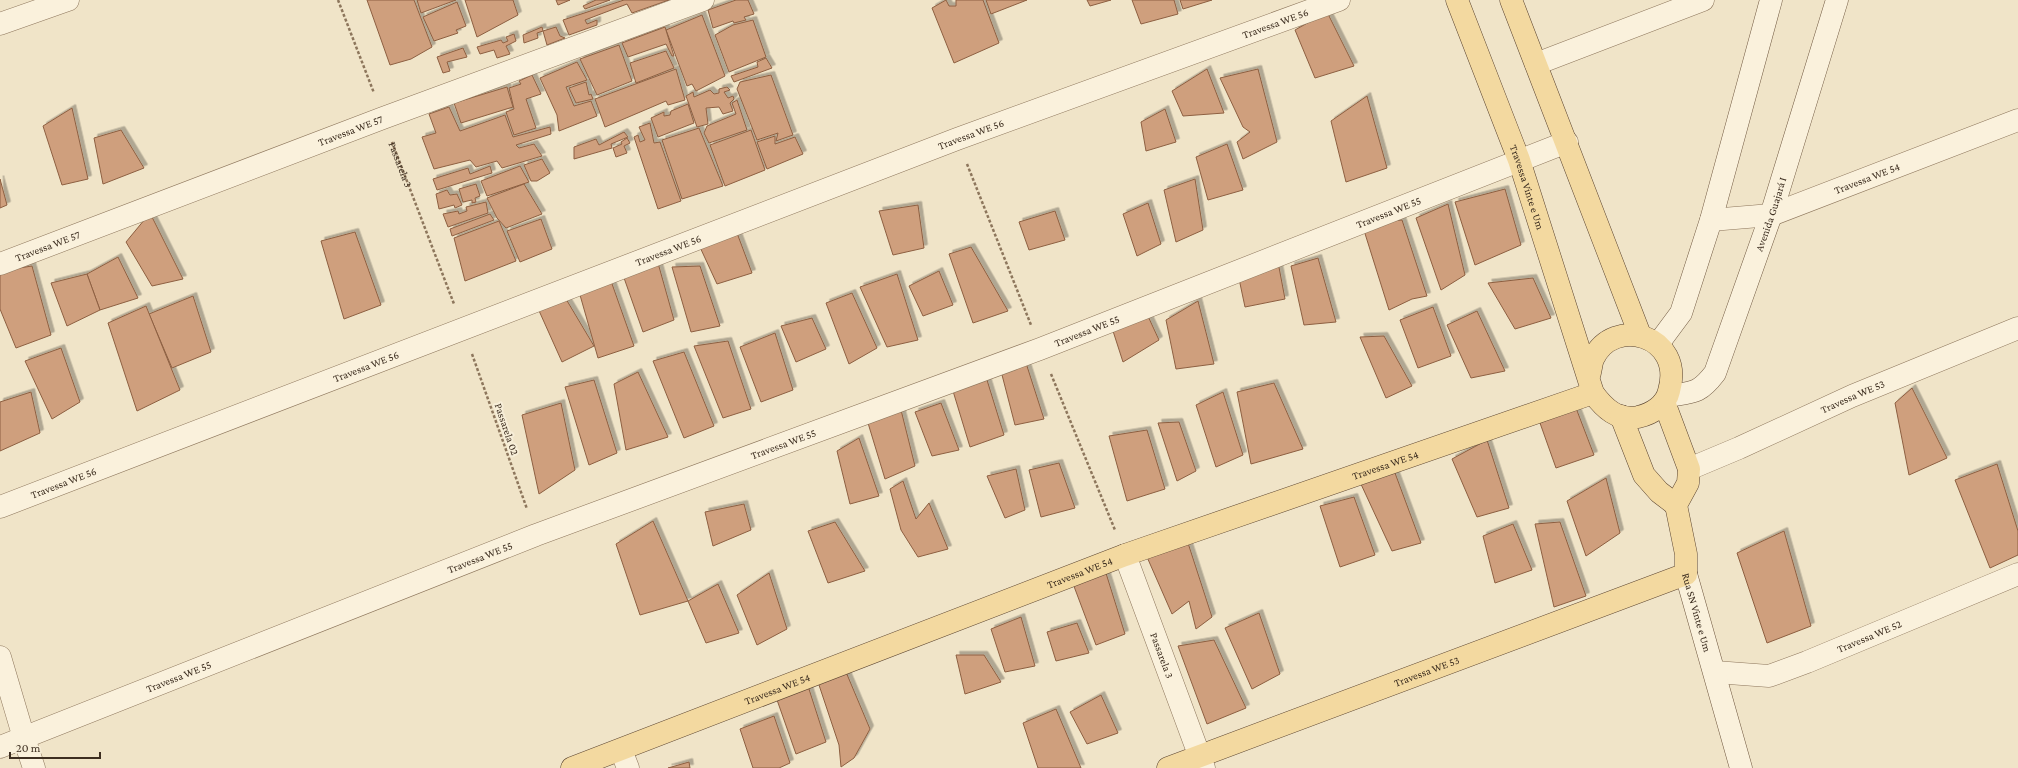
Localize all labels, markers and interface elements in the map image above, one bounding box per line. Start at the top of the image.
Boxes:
street label: Travessa WE 56 [1241,6,1310,41]
street label: Travessa WE 57 [316,113,385,148]
street label: Travessa WE 56 [936,116,1005,152]
street label: Passarela 3 [386,140,415,189]
street label: Travessa Vinte e Um [1508,143,1547,231]
street label: Travessa WE 54 [1832,160,1902,196]
street label: Avenida Guajará I [1753,176,1788,253]
street label: Travessa WE 55 [1354,194,1423,230]
street label: Travessa WE 57 [14,228,82,264]
street label: Travessa WE 56 [634,232,703,268]
street label: Travessa WE 55 [1053,312,1121,349]
street label: Travessa WE 56 [331,348,400,384]
street label: Travessa WE 53 [1819,377,1886,416]
street label: Passarela 02 [493,401,521,457]
street label: Travessa WE 55 [749,426,818,461]
street label: Travessa WE 54 [1351,448,1420,482]
street label: Travessa WE 56 [29,465,98,501]
street label: Travessa WE 55 [446,539,514,575]
street label: Travessa WE 54 [1045,554,1115,591]
street label: Rua SN Vinte e Um [1680,572,1714,654]
street label: Travessa WE 52 [1835,617,1903,655]
street label: Passarela 3 [1148,631,1176,680]
street label: Travessa WE 53 [1392,654,1461,689]
street label: Travessa WE 55 [144,658,213,695]
street label: Travessa WE 54 [743,671,812,707]
scale bar [10,734,100,760]
text: 20 m [16,741,41,755]

